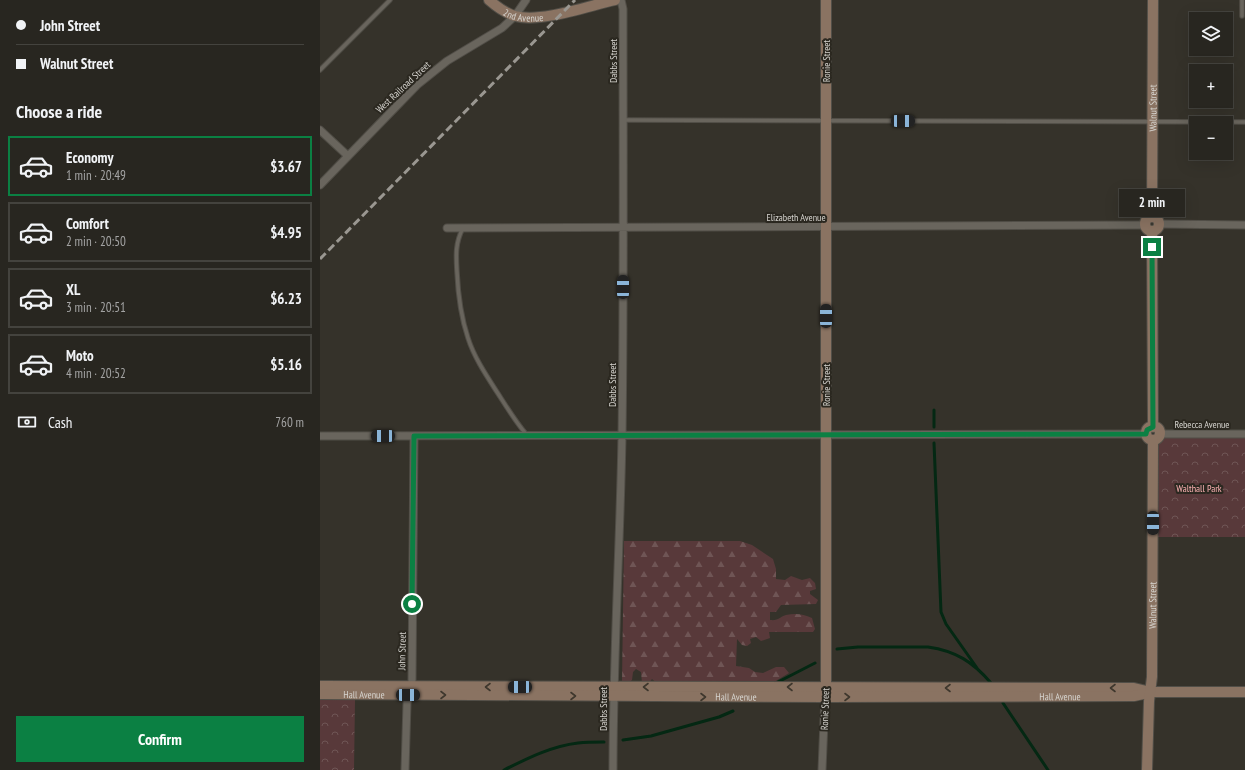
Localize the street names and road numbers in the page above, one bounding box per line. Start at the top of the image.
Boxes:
street label: 2nd Avenue [501,6,544,24]
street label: Dabbs Street [607,39,620,83]
street label: Ronie Street [820,40,833,82]
street label: West Railroad Street [373,58,433,116]
street label: Walnut Street [1146,84,1159,132]
street label: Elizabeth Avenue [766,211,826,224]
street label: Dabbs Street [606,363,619,407]
street label: Ronie Street [820,364,833,406]
street label: Rebecca Avenue [1174,418,1230,431]
street label: Walnut Street [1146,581,1159,629]
street label: John Street [395,631,409,671]
street label: Dabbs Street [597,687,610,731]
street label: Ronie Street [818,687,832,730]
street label: Hall Avenue [343,688,385,701]
street label: Hall Avenue [715,690,757,703]
street label: Hall Avenue [1039,690,1081,703]

